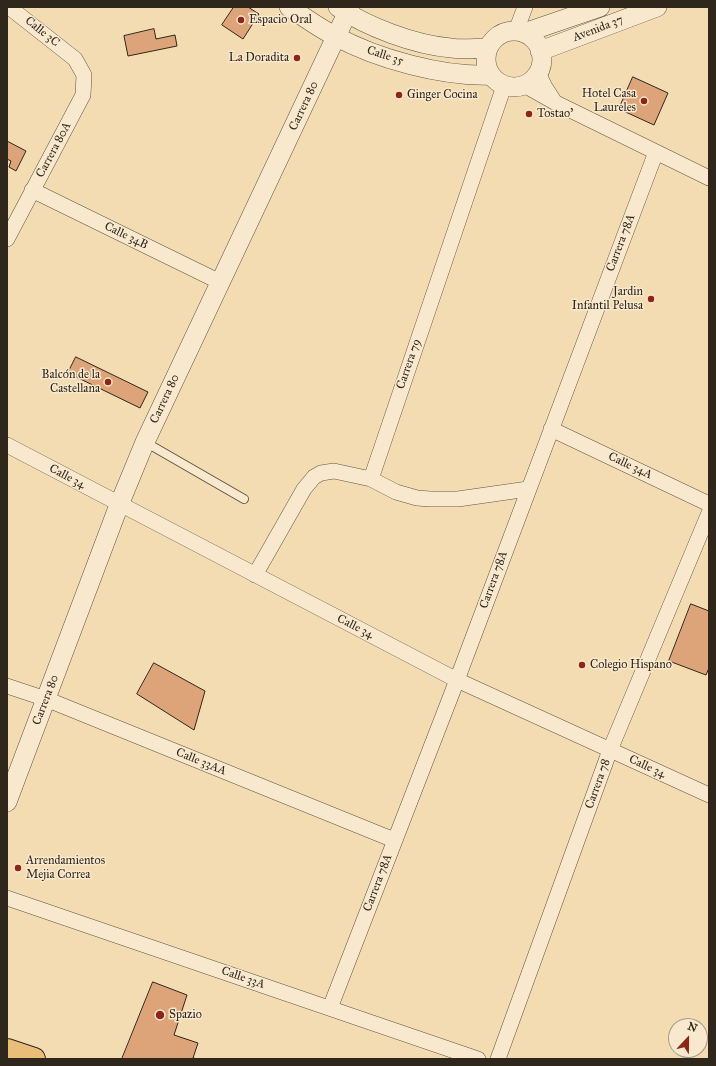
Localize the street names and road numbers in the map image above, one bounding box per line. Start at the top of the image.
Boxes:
street label: Avenida 37 [571,13,625,45]
street label: Calle 3C [22,14,62,50]
street label: Calle 35 [365,43,405,69]
street label: Carrera 80 [286,79,322,133]
street label: Carrera 80A [33,120,75,180]
street label: Carrera 78A [603,212,639,274]
street label: Calle 34B [102,219,150,253]
street label: Carrera 79 [394,337,424,391]
street label: Carrera 80 [147,372,183,426]
street label: Calle 34A [606,450,654,482]
street label: Calle 34 [47,462,87,492]
street label: Carrera 78A [477,549,511,611]
street label: Calle 34 [334,612,376,642]
street label: Carrera 80 [30,673,62,727]
street label: Calle 33AA [174,745,228,779]
street label: Calle 34 [626,752,668,782]
street label: Carrera 78 [582,757,614,811]
street label: Carrera 78A [360,852,396,914]
street label: Calle 33A [219,964,267,992]

